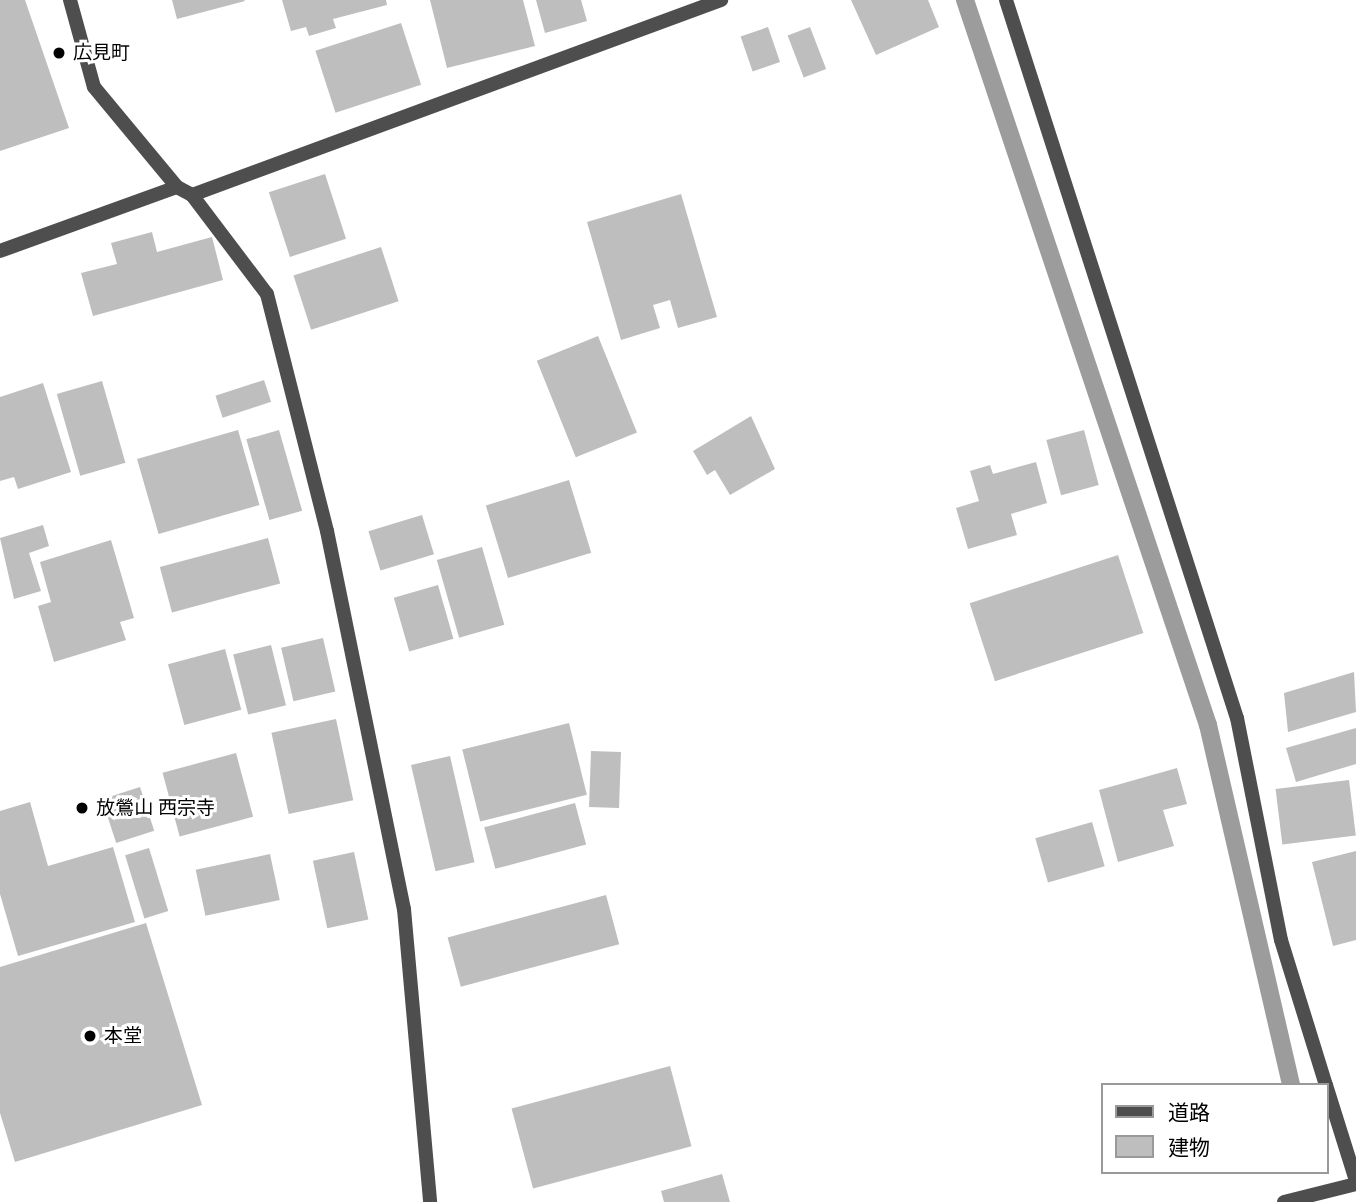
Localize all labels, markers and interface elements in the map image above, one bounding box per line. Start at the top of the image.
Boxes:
place label: 広見町 [73,42,130,64]
marker: 広見町 [51,45,67,61]
place label: 放鶯山 西宗寺 [96,797,215,819]
marker: 放鶯山 西宗寺 [74,800,90,816]
place label: 本堂 [104,1025,142,1047]
marker: 本堂 [82,1028,98,1044]
legend [1100,1083,1328,1174]
text: 道路 [1168,1099,1210,1127]
text: 建物 [1168,1134,1210,1162]

